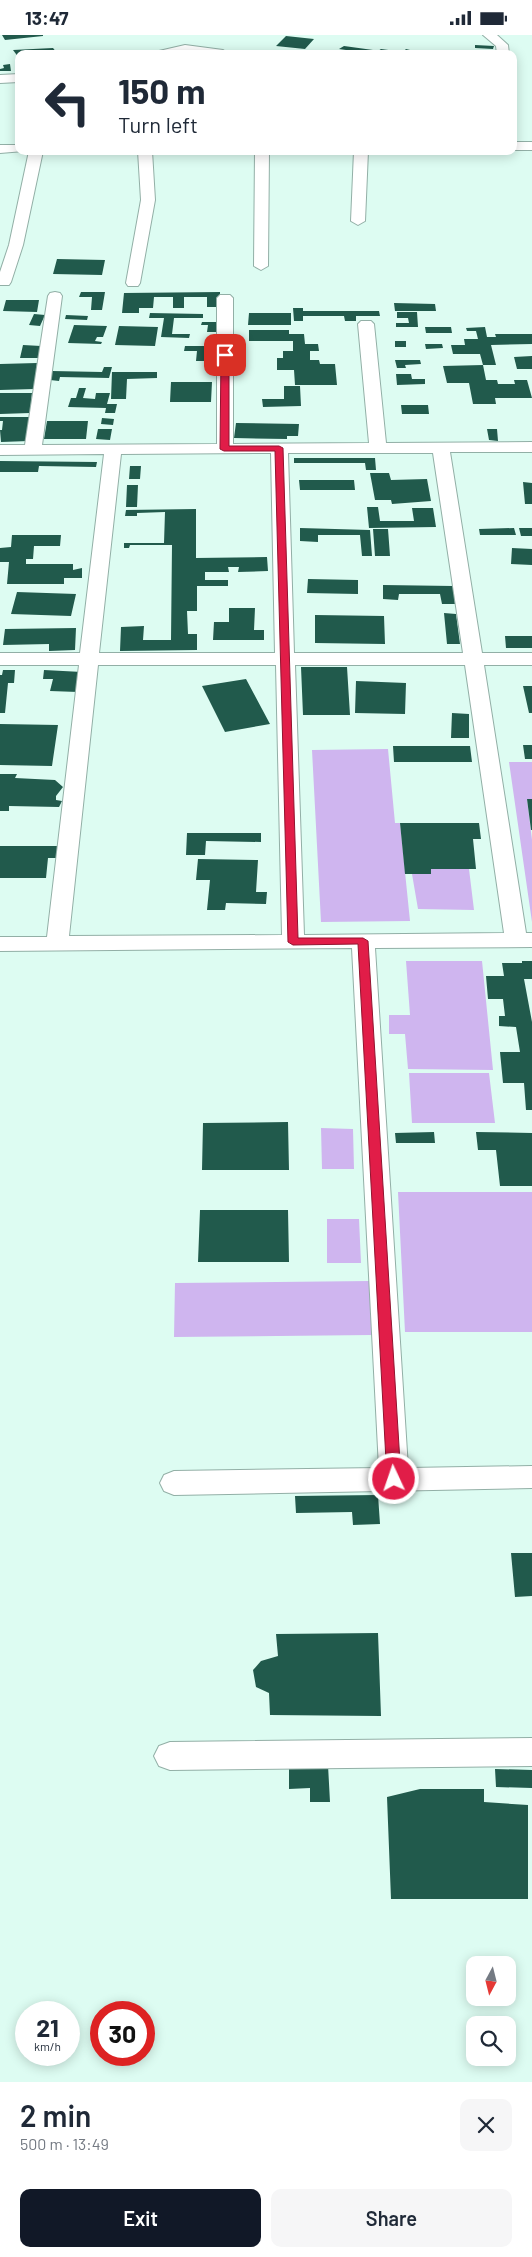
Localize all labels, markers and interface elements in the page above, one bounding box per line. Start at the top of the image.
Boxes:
text: 13:47 [25,6,68,29]
text: 150 m [118,69,205,111]
icon: left [35,70,100,135]
text: Turn left [118,111,198,137]
pin [204,334,246,376]
icon: arrive [211,341,239,369]
position arrow [367,1452,419,1504]
north arrow [466,1956,516,2006]
map controls [466,1956,516,2066]
speed limit sign: 30 [90,2001,155,2066]
text: 21 [36,2012,59,2042]
button: search [466,2016,516,2066]
text: km/h [34,2039,61,2053]
text: 2 min [20,2097,91,2133]
button: close [460,2099,512,2151]
text: 500 m · 13:49 [20,2134,109,2153]
button: Exit [20,2189,261,2247]
button: Share [271,2189,512,2247]

